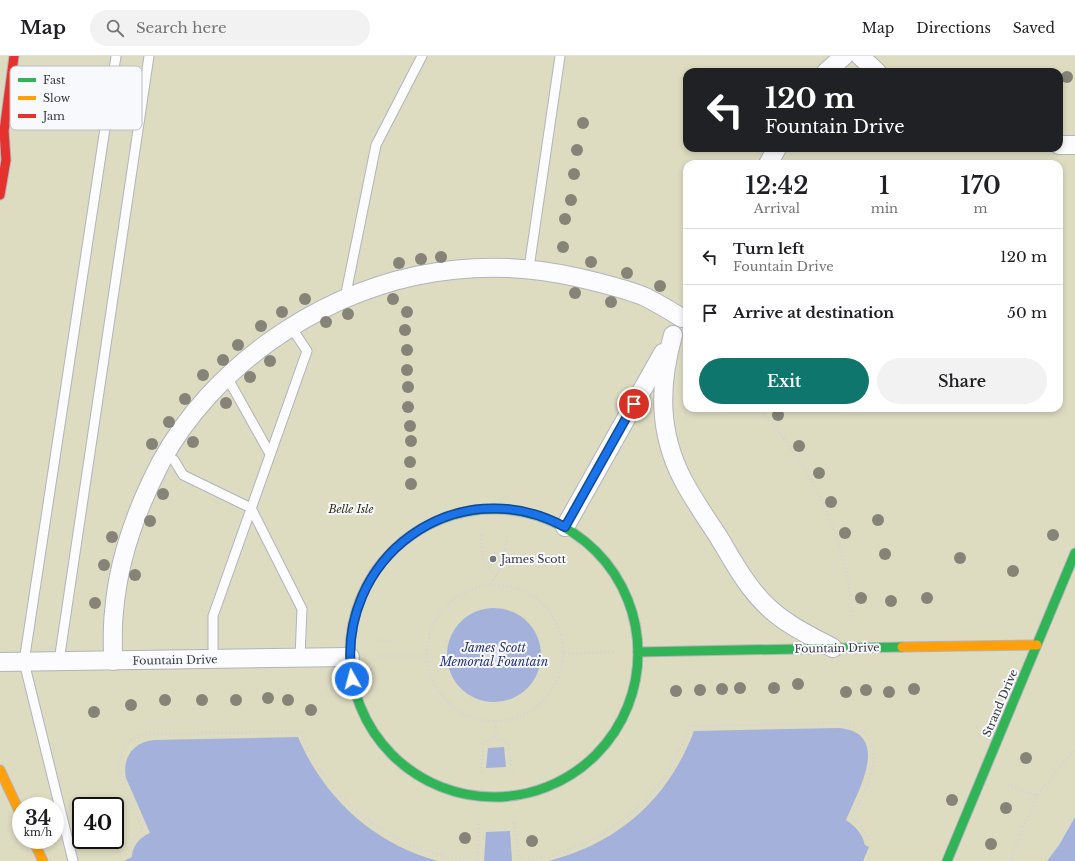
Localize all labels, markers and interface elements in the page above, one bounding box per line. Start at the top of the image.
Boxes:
search box [90,10,370,46]
text: Map [20,16,66,39]
icon: search [104,17,126,39]
text: Search here [136,18,227,37]
text: Map [862,19,894,37]
text: Directions [916,19,991,37]
text: Saved [1013,19,1055,37]
legend [10,66,142,130]
text: Fast [43,73,66,87]
text: 120 m [765,81,855,116]
icon: left [699,84,751,136]
text: Slow [43,91,71,105]
text: Jam [41,109,65,123]
text: Fountain Drive [765,116,904,138]
text: 12:42 [745,171,809,200]
text: 1 [879,171,890,200]
text: 170 [960,171,1001,200]
text: Arrival [754,200,800,217]
text: min [871,200,898,217]
text: m [974,200,987,217]
text: Turn left [733,239,804,258]
icon: left [699,246,721,268]
text: 120 m [1000,247,1047,266]
text: Fountain Drive [733,258,834,275]
icon: arrive [699,302,721,324]
text: Arrive at destination [733,303,894,322]
text: 50 m [1007,303,1047,322]
button: Exit [699,358,869,404]
button: Share [877,358,1047,404]
pin [617,387,651,421]
icon: arrive [623,393,645,415]
park label: Belle Isle [327,502,374,516]
place label: James Scott [499,552,567,566]
marker: James Scott [488,554,498,564]
water label: James Scott Memorial Fountain [439,640,549,669]
street label: Fountain Drive [794,640,880,656]
street label: Fountain Drive [132,652,218,668]
position arrow [331,658,373,700]
street label: Strand Drive [979,667,1021,739]
speed limit sign: 40 [72,797,124,849]
text: 34 [25,806,51,830]
text: km/h [24,826,52,839]

